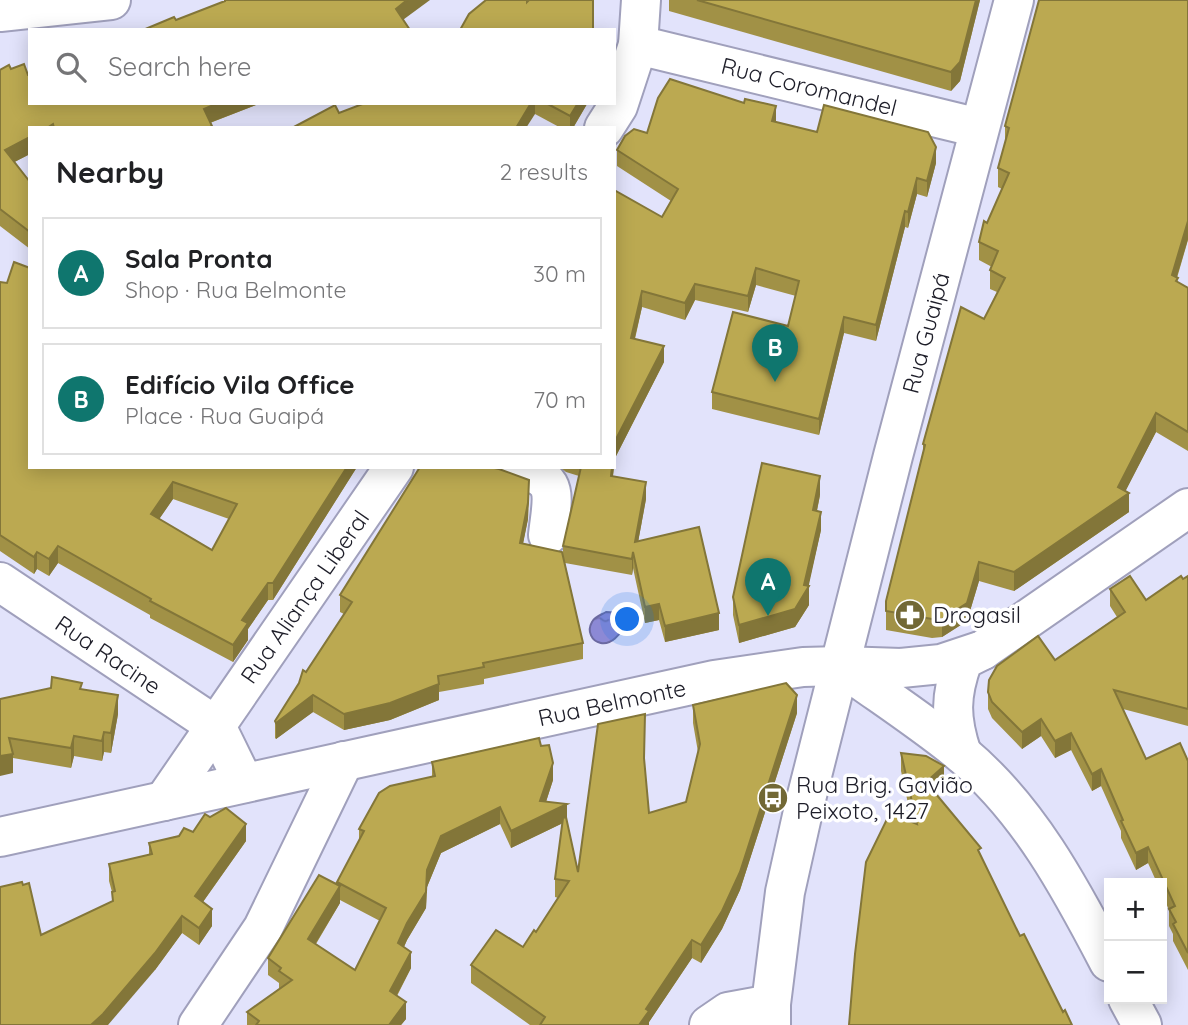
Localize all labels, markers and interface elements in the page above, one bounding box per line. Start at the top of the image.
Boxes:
search box [28,28,616,105]
icon: search [52,48,90,86]
text: Search here [108,50,252,83]
street label: Rua Coromandel [718,51,900,122]
text: Nearby [56,153,164,191]
text: 2 results [499,157,588,186]
text: Sala Pronta [125,242,273,275]
text: A [74,259,88,288]
text: 30 m [533,259,586,288]
street label: Rua Guaipá [895,269,956,397]
text: Shop · Rua Belmonte [125,275,346,304]
pin: B [752,324,798,382]
text: Edifício Vila Office [125,368,355,401]
text: B [73,385,89,414]
text: 70 m [533,385,586,414]
text: Place · Rua Guaipá [125,401,324,430]
street label: Rua Aliança Liberal [234,504,375,689]
pin: A [745,558,791,616]
pharmacy icon: Drogasil [893,598,927,632]
place label: Drogasil [933,600,1021,629]
your location [610,602,644,636]
street label: Rua Racine [50,609,167,700]
street label: Rua Belmonte [535,673,689,732]
place label: Rua Brig. Gavião Peixoto, 1427 [796,770,973,825]
bus stop icon: Rua Brig. Gavião Peixoto, 1427 [756,781,790,815]
map controls [1104,878,1167,1004]
button: + [1104,878,1167,941]
button: − [1104,941,1167,1004]

